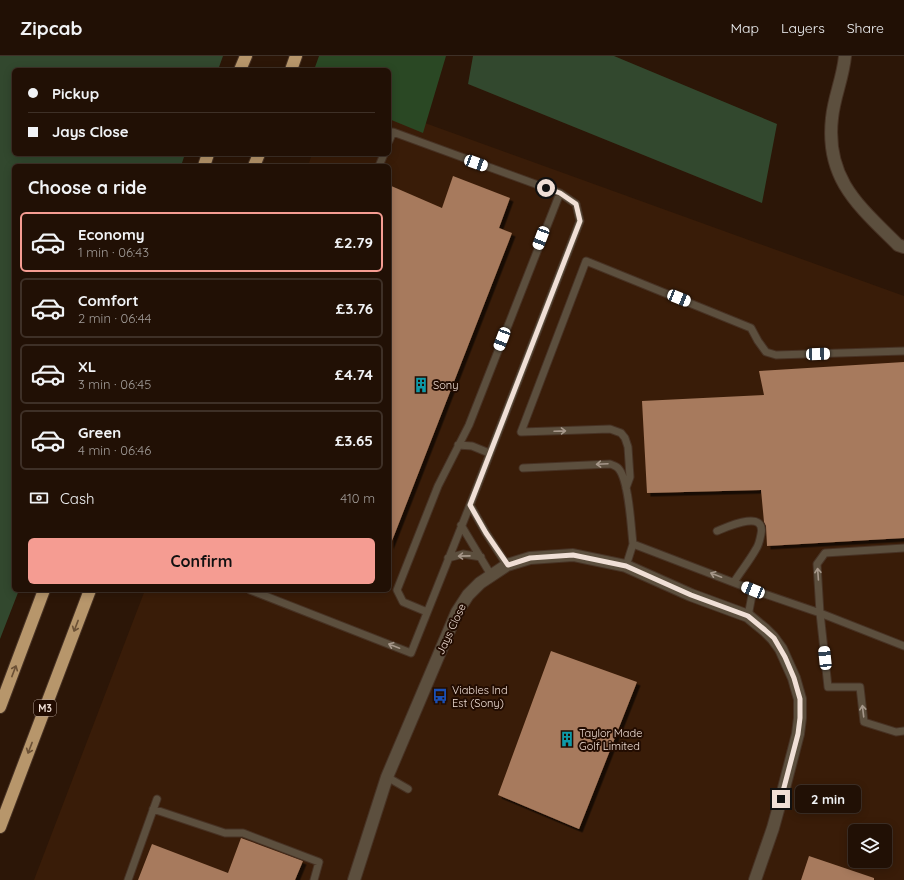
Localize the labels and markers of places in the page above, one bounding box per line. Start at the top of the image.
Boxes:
building icon: Sony [412,376,430,394]
place label: Sony [433,378,458,392]
place label: Viables Ind Est (Sony) [452,683,508,710]
bus stop icon: Viables Ind Est (Sony) [431,687,449,705]
place label: Taylor Made Golf Limited [579,726,642,753]
building icon: Taylor Made Golf Limited [558,730,576,748]

